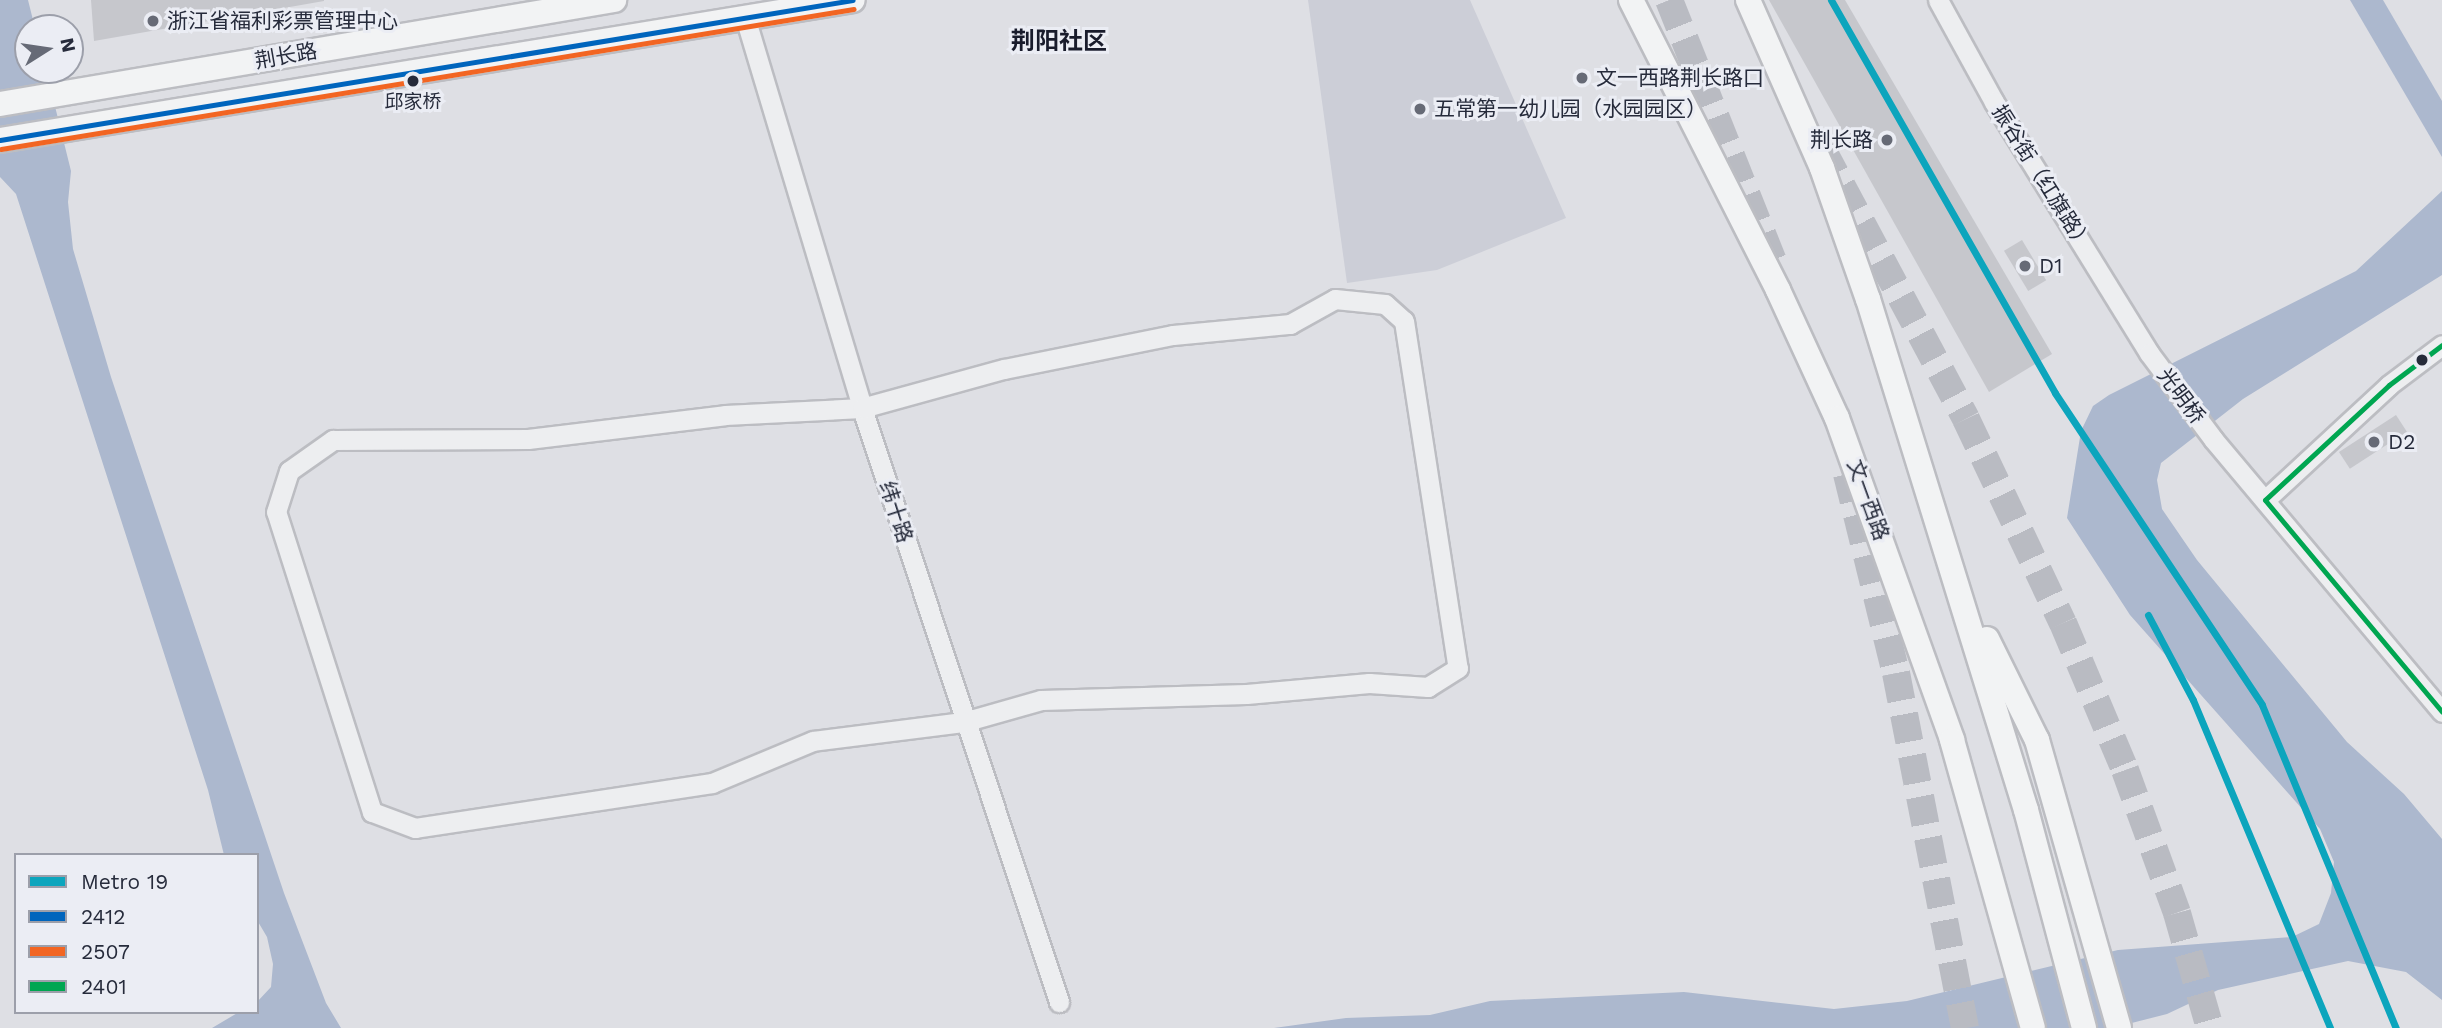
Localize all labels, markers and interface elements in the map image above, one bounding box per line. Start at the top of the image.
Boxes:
place label: 浙江省福利彩票管理中心 [167,8,398,34]
marker: 浙江省福利彩票管理中心 [145,13,161,29]
north arrow [14,14,84,84]
district label: 荆阳社区 [1011,28,1107,56]
text: N [55,36,81,54]
street label: 荆长路 [253,38,319,74]
place label: 文一西路荆长路口 [1596,65,1764,91]
marker: 文一西路荆长路口 [1574,70,1590,86]
marker: 邱家桥 [406,74,420,88]
place label: 邱家桥 [385,91,441,113]
place label: 五常第一幼儿园（水园园区） [1434,96,1707,122]
street label: 振谷街（红旗路） [1987,100,2097,256]
marker: 五常第一幼儿园（水园园区） [1412,101,1428,117]
place label: 荆长路 [1810,127,1873,153]
marker: 荆长路 [1879,132,1895,148]
place label: D1 [2039,253,2062,279]
marker: D1 [2017,258,2033,274]
unlabelled marker [2415,353,2429,367]
street label: 光明桥 [2152,363,2210,429]
place label: D2 [2388,429,2415,455]
marker: D2 [2366,434,2382,450]
street label: 文一西路 [1842,456,1894,544]
street label: 纬十路 [874,478,918,546]
legend [14,853,259,1014]
text: Metro 19 [81,869,168,894]
text: 2412 [81,904,126,929]
text: 2507 [81,939,130,964]
text: 2401 [81,974,127,999]

